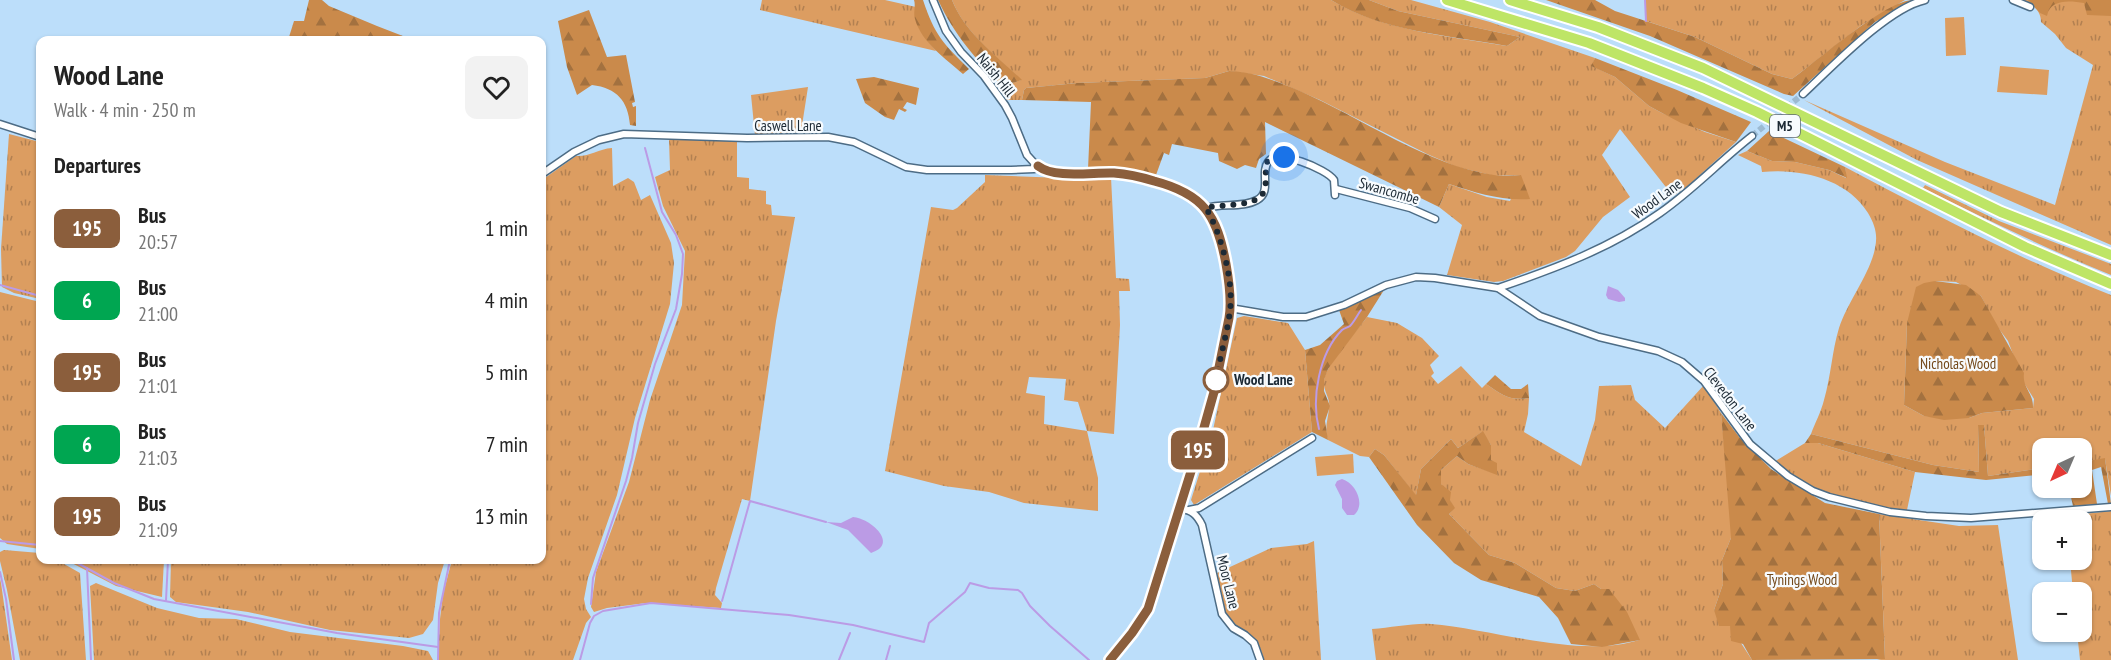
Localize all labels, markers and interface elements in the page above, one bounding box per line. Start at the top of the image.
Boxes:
street label: Naish Hill [973,49,1020,101]
text: Wood Lane [54,56,164,93]
button: heart [465,56,528,119]
text: Walk · 4 min · 250 m [54,97,196,123]
road number: M5 [1770,115,1800,137]
street label: Caswell Lane [754,116,822,135]
your location [1269,142,1299,172]
text: Departures [54,151,141,179]
street label: Swancombe [1357,173,1422,208]
street label: Wood Lane [1628,174,1685,223]
text: Bus [138,201,166,229]
text: 1 min [485,214,528,242]
text: 195 [72,215,102,242]
text: 20:57 [138,229,178,255]
text: Bus [138,273,166,301]
text: 4 min [485,286,528,314]
text: 6 [82,287,92,314]
text: 21:00 [138,301,178,327]
text: Bus [138,345,166,373]
park label: Nicholas Wood [1920,354,1996,373]
text: 5 min [485,358,528,386]
text: 195 [72,359,102,386]
street label: Clevedon Lane [1700,363,1761,434]
marker: Wood Lane [1203,367,1229,393]
place label: Wood Lane [1233,370,1293,389]
text: 21:01 [138,373,178,399]
text: Bus [138,417,166,445]
text: 7 min [486,430,528,458]
line badge: 195 [1164,430,1232,470]
text: 6 [82,431,92,458]
text: 195 [1183,437,1213,464]
north arrow [2032,438,2092,498]
map controls [2032,438,2092,642]
text: 21:03 [138,445,178,471]
text: Bus [138,489,166,517]
text: 13 min [475,502,528,530]
text: 195 [72,503,102,530]
button: + [2032,510,2092,570]
text: 21:09 [138,517,178,543]
street label: Moor Lane [1213,553,1244,611]
park label: Tynings Wood [1767,570,1837,589]
button: − [2032,582,2092,642]

